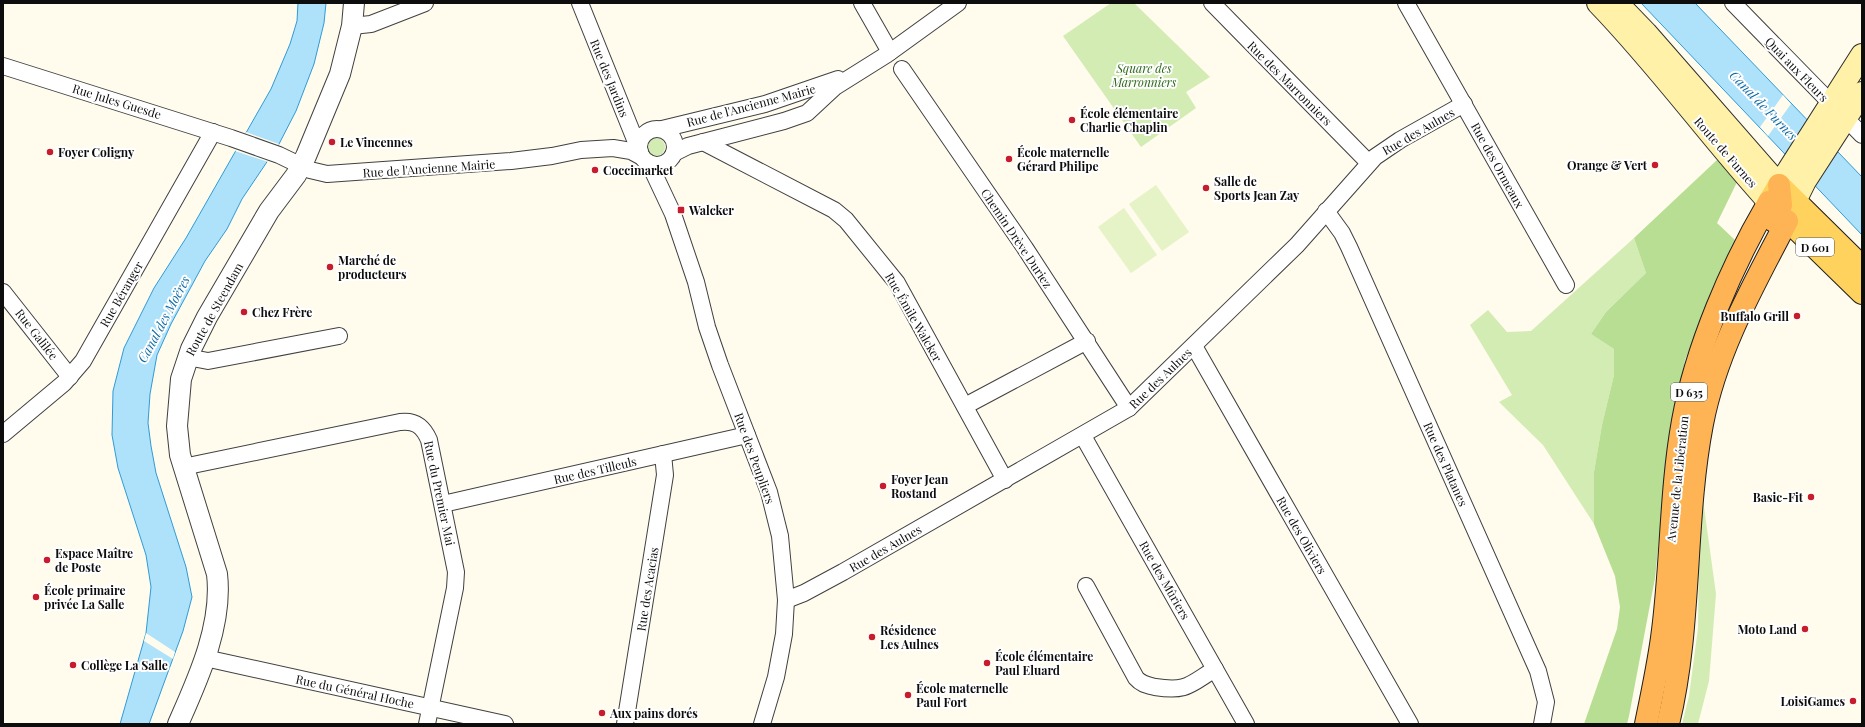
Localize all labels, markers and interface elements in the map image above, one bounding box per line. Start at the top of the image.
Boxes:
street label: Quai aux Fleurs [1762,33,1832,105]
street label: Rue des Jardins [587,37,633,119]
street label: Rue des Marronniers [1244,37,1336,129]
park label: Square des Marronniers [1111,60,1177,90]
water label: Canal de Furnes [1726,67,1802,143]
street label: Rue Jules Guesde [71,80,163,122]
street label: Rue de l'Ancienne Mairie [685,80,817,130]
street label: Rue des Aulnes [1379,104,1457,158]
place label: École élémentaire Charlie Chaplin [1080,105,1178,135]
street label: Route de Furnes [1691,113,1761,191]
marker: École élémentaire Charlie Chaplin [1067,115,1077,125]
street label: Rue des Ormeaux [1468,119,1528,211]
place label: Le Vincennes [340,134,413,150]
marker: Le Vincennes [327,137,337,147]
place label: Foyer Coligny [58,144,135,160]
place label: École maternelle Gérard Philipe [1017,144,1109,174]
marker: Foyer Coligny [45,147,55,157]
marker: École maternelle Gérard Philipe [1004,154,1014,164]
street label: Rue de l'Ancienne Mairie [362,155,496,181]
place label: Orange & Vert [1567,157,1648,173]
marker: Orange & Vert [1650,160,1660,170]
place label: Coccimarket [603,162,674,178]
marker: Coccimarket [590,165,600,175]
place label: Salle de Sports Jean Zay [1214,173,1300,203]
marker: Salle de Sports Jean Zay [1201,183,1211,193]
street label: Chemin Drève Duriez [978,185,1056,291]
place label: Walcker [688,202,734,218]
marker: Walcker [676,205,686,215]
road number: D 601 [1796,238,1834,256]
place label: Marché de producteurs [338,252,407,282]
street label: Rue Béranger [96,258,147,330]
street label: Route de Steendam [182,259,246,358]
marker: Marché de producteurs [325,262,335,272]
street label: Rue Émile Walcker [882,270,946,365]
water label: Canal des Moëres [133,273,193,365]
place label: Chez Frère [252,304,312,320]
street label: Rue Galilée [12,305,62,363]
marker: Chez Frère [239,307,249,317]
place label: Buffalo Grill [1720,308,1789,324]
marker: Buffalo Grill [1792,311,1802,321]
street label: Rue des Aulnes [1125,344,1195,412]
road number: D 635 [1671,383,1707,401]
street label: Rue des Peupliers [731,410,779,506]
street label: Avenue de la Libération [1662,415,1692,544]
street label: Rue des Platanes [1420,419,1472,509]
street label: Rue du Premier Mai [421,439,459,548]
street label: Rue des Tilleuls [552,453,638,487]
place label: Foyer Jean Rostand [891,471,949,501]
marker: Foyer Jean Rostand [878,481,888,491]
place label: Basic-Fit [1753,489,1804,505]
marker: Basic-Fit [1806,492,1816,502]
street label: Rue des Oliviers [1273,493,1331,577]
street label: Rue des Aulnes [846,521,924,575]
street label: Rue des Mûriers [1136,538,1194,622]
place label: Espace Maître de Poste [55,545,133,575]
street label: Rue des Acacias [632,546,662,632]
marker: Espace Maître de Poste [42,555,52,565]
place label: École primaire privée La Salle [44,582,126,612]
marker: École primaire privée La Salle [31,592,41,602]
place label: Moto Land [1737,621,1797,637]
place label: Résidence Les Aulnes [880,622,939,652]
marker: Moto Land [1800,624,1810,634]
marker: Résidence Les Aulnes [867,632,877,642]
place label: École élémentaire Paul Eluard [995,648,1093,678]
place label: Collège La Salle [81,657,168,673]
marker: École élémentaire Paul Eluard [982,658,992,668]
marker: Collège La Salle [68,660,78,670]
street label: Rue du Général Hoche [294,671,416,711]
place label: École maternelle Paul Fort [916,680,1008,710]
marker: École maternelle Paul Fort [903,690,913,700]
place label: LoisiGames [1780,693,1845,709]
marker: LoisiGames [1848,696,1858,706]
place label: Aux pains dorés [609,705,698,721]
marker: Aux pains dorés [597,708,607,718]

